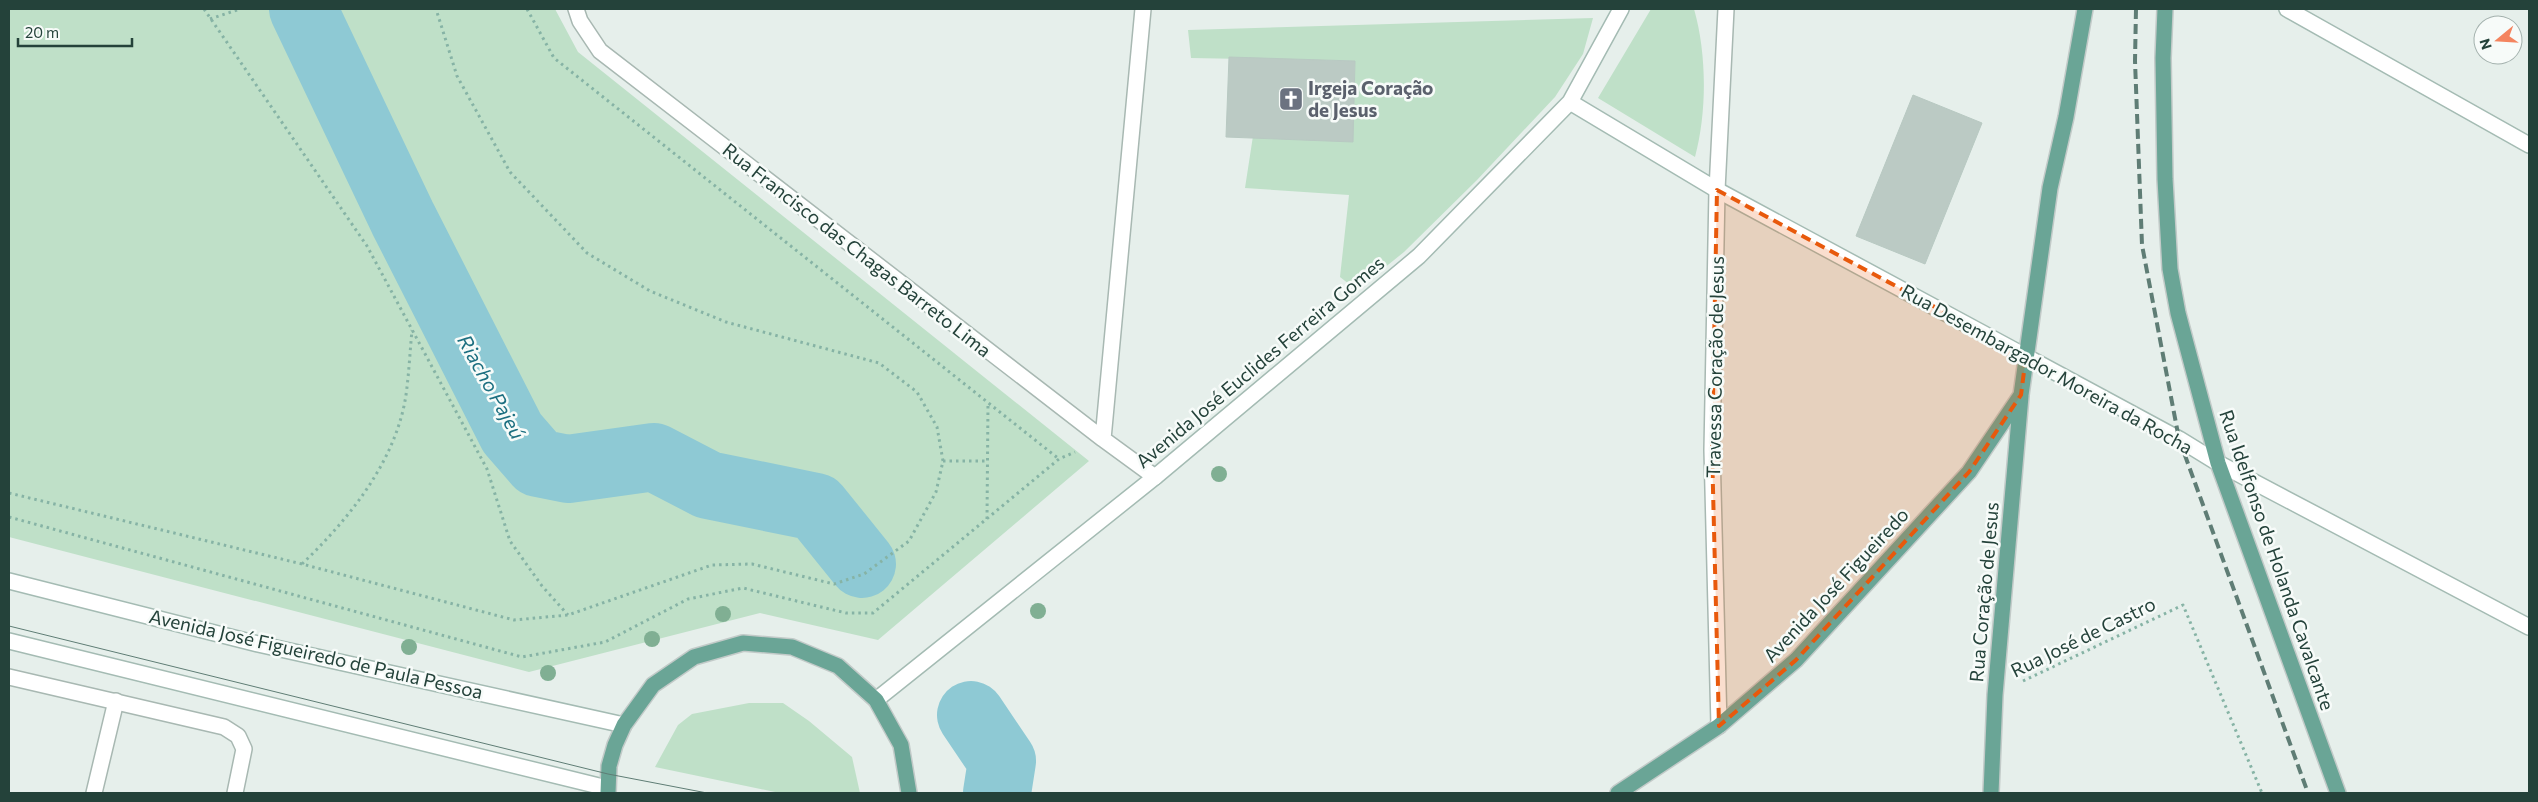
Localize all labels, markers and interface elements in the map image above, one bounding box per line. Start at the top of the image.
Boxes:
scale bar [18,15,131,47]
north arrow [2473,15,2523,65]
text: 20 m [25,23,59,41]
text: N [2475,37,2495,52]
place label: Irgeja Coração de Jesus [1308,76,1433,121]
church icon: Irgeja Coração de Jesus [1278,86,1304,112]
street label: Rua Francisco das Chagas Barreto Lima [719,138,996,362]
street label: Avenida José Euclides Ferreira Gomes [1131,251,1389,472]
street label: Travessa Coração de Jesus [1701,256,1728,478]
street label: Rua Desembargador Moreira da Rocha [1898,279,2197,458]
water label: Riacho Pajeú [453,330,530,443]
street label: Rua Idelfonso de Holanda Cavalcante [2215,407,2340,713]
street label: Rua Coração de Jesus [1964,501,2003,683]
street label: Avenida José Figueiredo [1758,503,1913,666]
street label: Rua José de Castro [2007,591,2159,682]
street label: Avenida José Figueiredo de Paula Pessoa [147,604,485,703]

